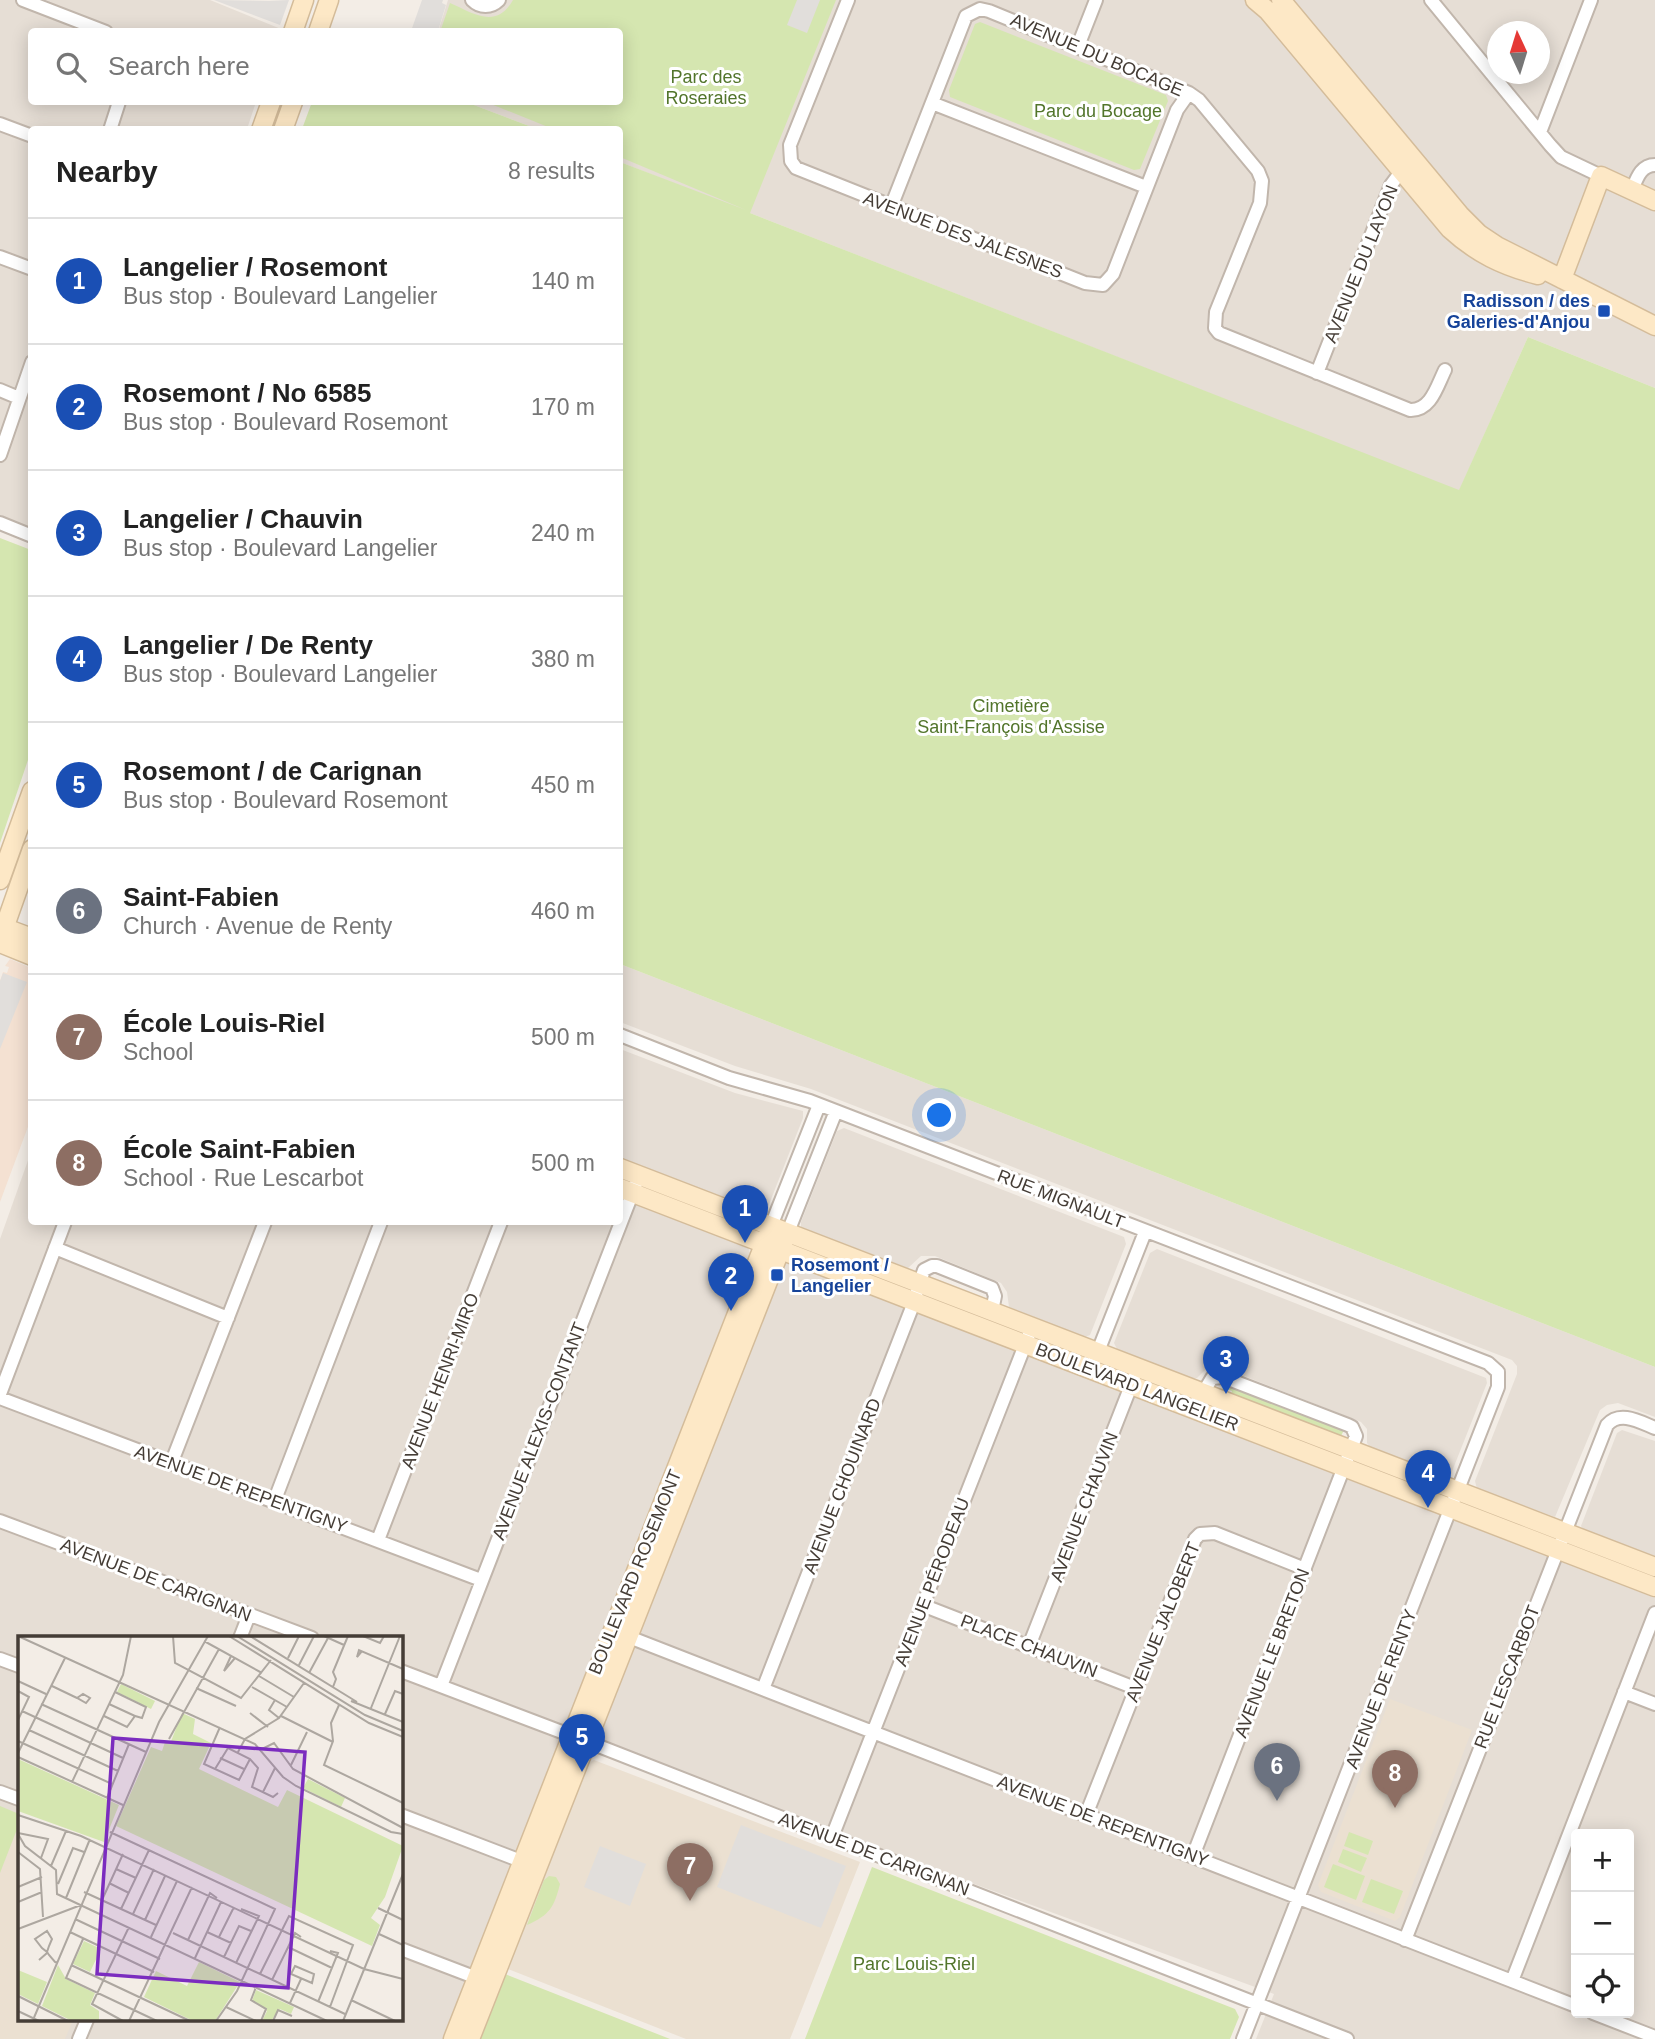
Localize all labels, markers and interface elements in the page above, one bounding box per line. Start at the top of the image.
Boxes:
street label: AVENUE DU BOCAGE [1008,10,1186,100]
north arrow [1487,21,1550,84]
search box [28,28,623,105]
icon: search [52,48,90,86]
text: Search here [108,51,250,81]
park label: Parc des Roseraies [665,67,747,108]
park label: Parc du Bocage [1034,101,1162,121]
text: Nearby [56,155,158,188]
text: 8 results [508,158,595,184]
street label: AVENUE DU LAYON [1320,182,1402,346]
street label: AVENUE DES JALESNES [861,188,1065,282]
text: Langelier / Rosemont [123,252,387,282]
text: 1 [73,268,85,294]
text: 140 m [531,268,595,294]
text: Bus stop · Boulevard Langelier [123,283,438,309]
place label: Radisson / des Galeries-d'Anjou [1447,291,1590,332]
marker: Radisson / des Galeries-d'Anjou [1596,303,1612,319]
text: Rosemont / No 6585 [123,378,372,408]
text: 2 [73,394,85,420]
text: 170 m [531,394,595,420]
text: Bus stop · Boulevard Rosemont [123,409,448,435]
text: Langelier / Chauvin [123,504,363,534]
text: 3 [73,520,85,546]
text: 240 m [531,520,595,546]
text: Bus stop · Boulevard Langelier [123,535,438,561]
text: Langelier / De Renty [123,630,373,660]
text: 4 [73,646,85,672]
text: 380 m [531,646,595,672]
text: Bus stop · Boulevard Langelier [123,661,438,687]
park label: Cimetière Saint-François d'Assise [917,696,1105,737]
text: Rosemont / de Carignan [123,756,422,786]
text: 5 [73,772,85,798]
text: 450 m [531,772,595,798]
text: Bus stop · Boulevard Rosemont [123,787,448,813]
text: Saint-Fabien [123,882,279,912]
text: 6 [73,898,85,924]
text: 460 m [531,898,595,924]
text: Church · Avenue de Renty [123,913,392,939]
text: École Louis-Riel [123,1008,325,1038]
text: 7 [73,1024,85,1050]
text: 500 m [531,1024,595,1050]
text: School [123,1039,193,1065]
your location [922,1098,956,1132]
text: École Saint-Fabien [123,1134,356,1164]
text: 8 [73,1150,85,1176]
text: 500 m [531,1150,595,1176]
text: School · Rue Lescarbot [123,1165,363,1191]
street label: RUE MIGNAULT [995,1166,1127,1232]
pin: 1 [722,1185,768,1243]
pin: 2 [708,1253,754,1311]
place label: Rosemont / Langelier [791,1255,889,1296]
marker: Rosemont / Langelier [769,1267,785,1283]
street label: AVENUE HENRI-MIRO [397,1290,483,1472]
street label: AVENUE ALEXIS-CONTANT [488,1319,590,1543]
pin: 3 [1203,1336,1249,1394]
street label: BOULEVARD LANGELIER [1033,1339,1241,1435]
street label: AVENUE CHOUINARD [799,1395,885,1577]
street label: AVENUE CHAUVIN [1046,1429,1122,1585]
street label: AVENUE DE REPENTIGNY [132,1441,350,1537]
pin: 4 [1405,1450,1451,1508]
street label: BOULEVARD ROSEMONT [585,1467,685,1677]
street label: AVENUE PÉRODEAU [891,1495,973,1669]
street label: AVENUE DE CARIGNAN [58,1534,254,1626]
street label: AVENUE JALOBERT [1122,1539,1204,1705]
street label: AVENUE LE BRETON [1231,1566,1313,1740]
street label: RUE LESCARBOT [1470,1602,1544,1752]
street label: AVENUE DE RENTY [1341,1607,1421,1771]
street label: PLACE CHAUVIN [958,1611,1100,1681]
inset map [18,1636,402,2022]
pin: 5 [559,1714,605,1772]
pin: 6 [1254,1743,1300,1801]
pin: 8 [1372,1750,1418,1808]
street label: AVENUE DE REPENTIGNY [995,1771,1211,1871]
street label: AVENUE DE CARIGNAN [776,1808,972,1900]
map controls [1571,1829,1634,2018]
button: + [1571,1829,1634,1892]
pin: 7 [667,1843,713,1901]
button: − [1571,1892,1634,1955]
park label: Parc Louis-Riel [853,1954,975,1974]
button: locate [1571,1955,1634,2018]

